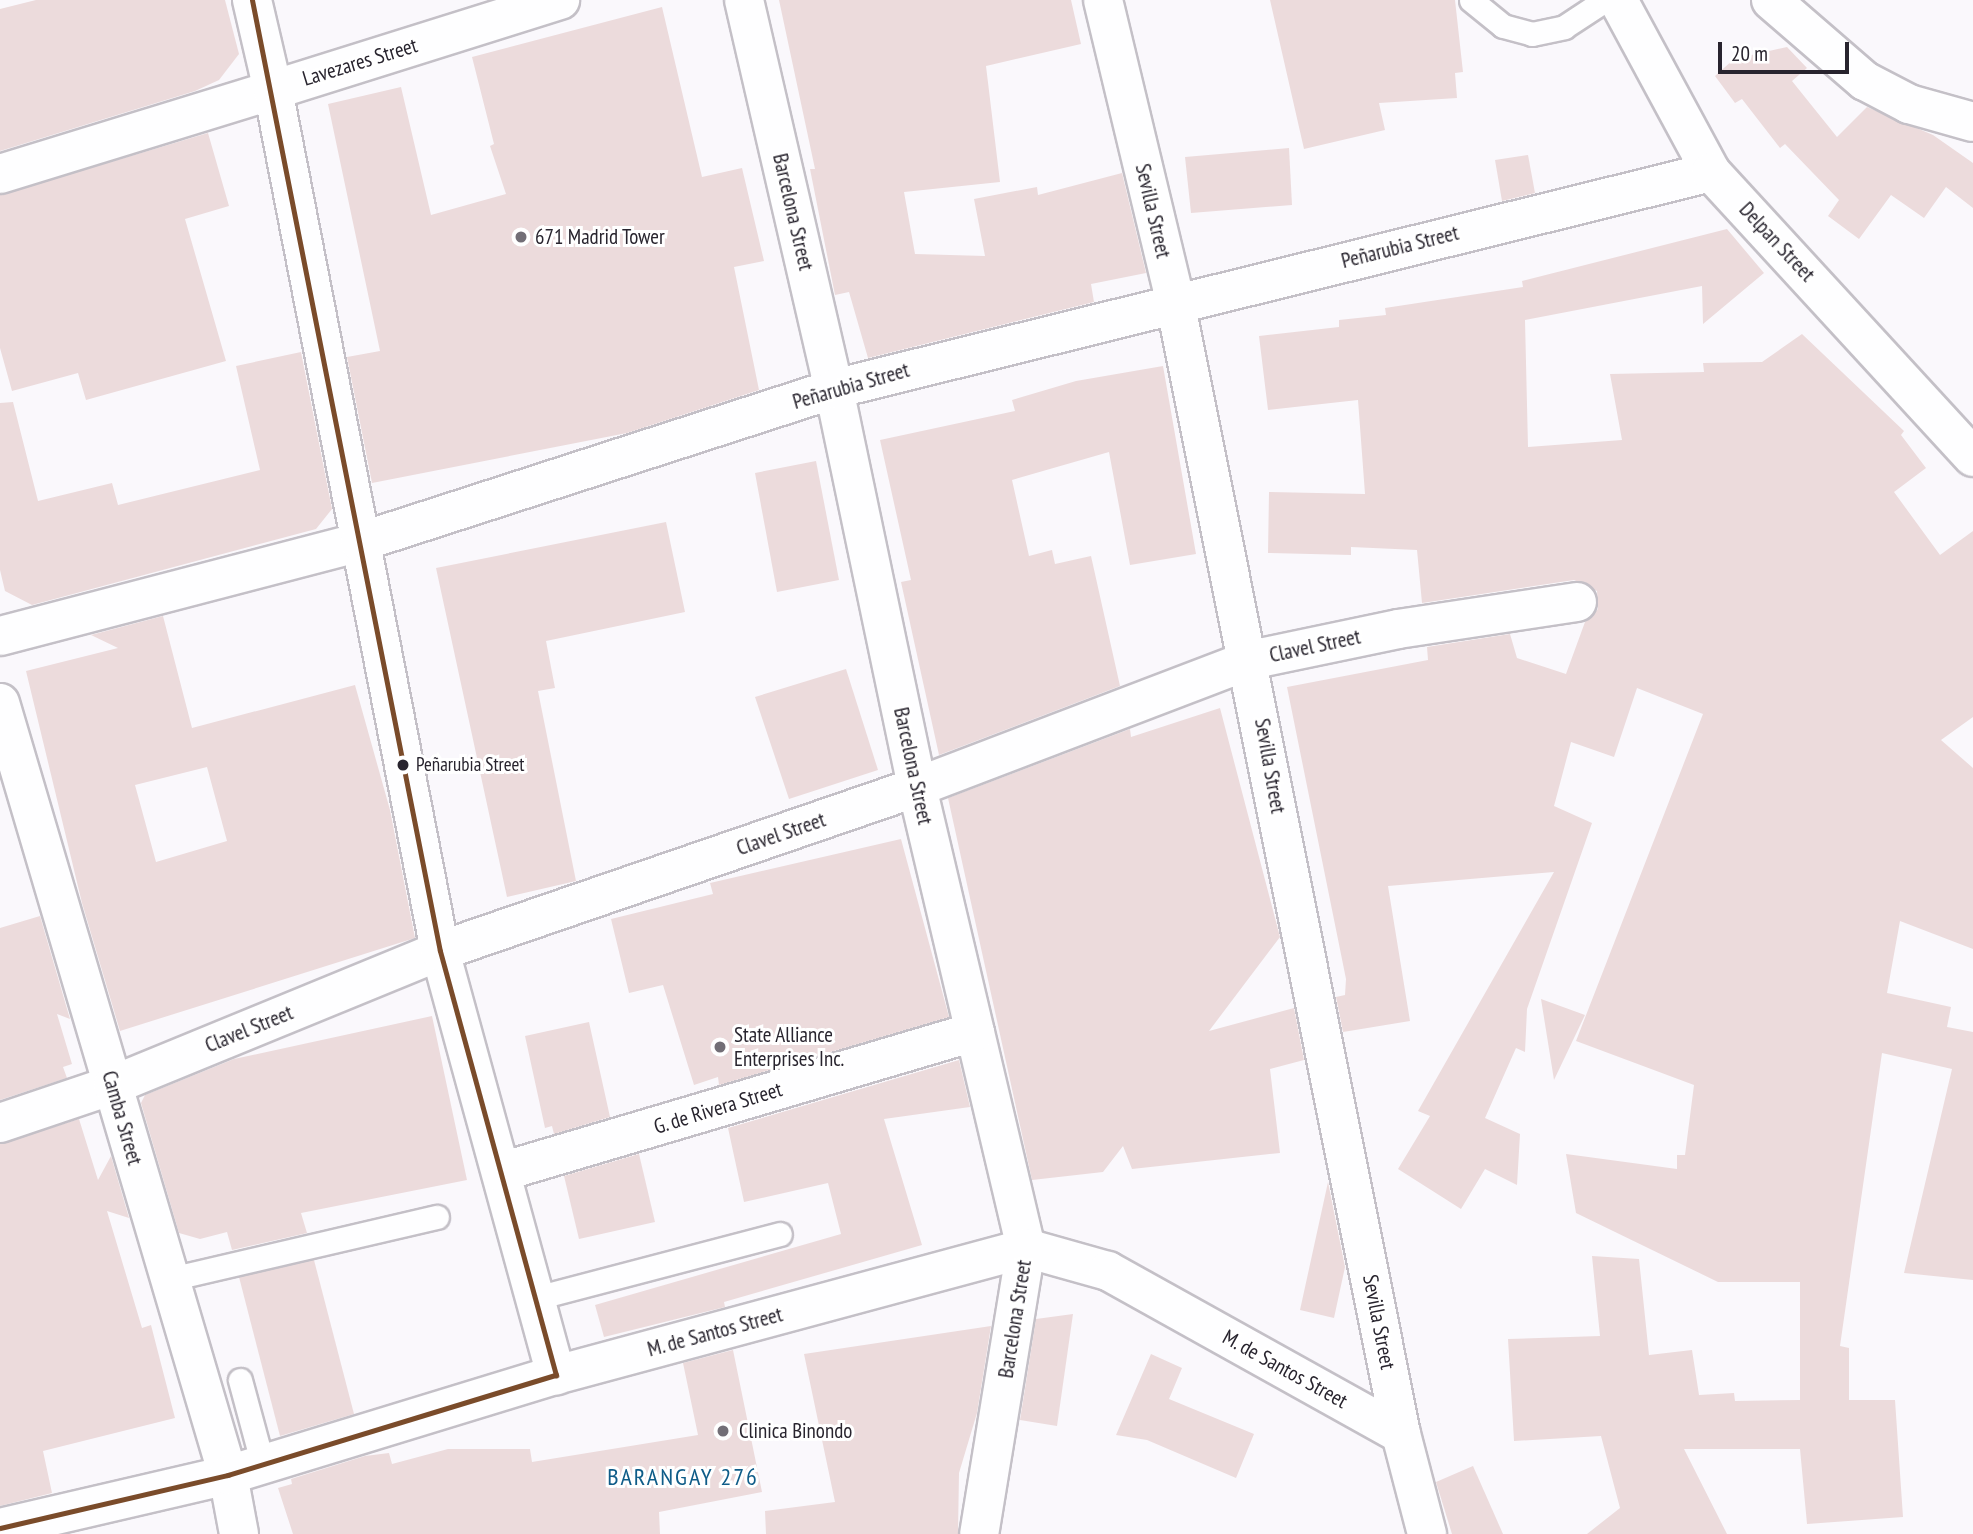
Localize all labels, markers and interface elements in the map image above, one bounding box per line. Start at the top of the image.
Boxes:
scale bar [1721,28,1852,72]
street label: Lavezares Street [299,33,421,91]
text: 20 m [1731,40,1768,67]
street label: Barcelona Street [767,151,819,273]
street label: Sevilla Street [1130,161,1176,261]
street label: Delpan Street [1734,197,1820,287]
street label: Peñarubia Street [1339,220,1461,274]
place label: 671 Madrid Tower [535,224,665,250]
marker: 671 Madrid Tower [513,229,529,245]
street label: Peñarubia Street [790,357,912,415]
street label: Clavel Street [1267,624,1363,668]
street label: Barcelona Street [888,705,938,827]
street label: Sevilla Street [1249,716,1291,816]
place label: Peñarubia Street [416,754,525,776]
marker: Peñarubia Street [396,758,410,772]
street label: Clavel Street [733,807,829,861]
street label: Clavel Street [201,1000,297,1058]
place label: State Alliance Enterprises Inc. [734,1022,844,1072]
marker: State Alliance Enterprises Inc. [712,1039,728,1055]
street label: Camba Street [97,1068,147,1168]
street label: G. de Rivera Street [650,1076,786,1140]
street label: Barcelona Street [993,1258,1037,1380]
street label: Sevilla Street [1357,1272,1401,1372]
street label: M. de Santos Street [644,1302,786,1362]
street label: M. de Santos Street [1218,1324,1352,1414]
place label: Clinica Binondo [739,1418,852,1444]
marker: Clinica Binondo [713,1421,733,1441]
district label: BARANGAY 276 [608,1463,758,1491]

